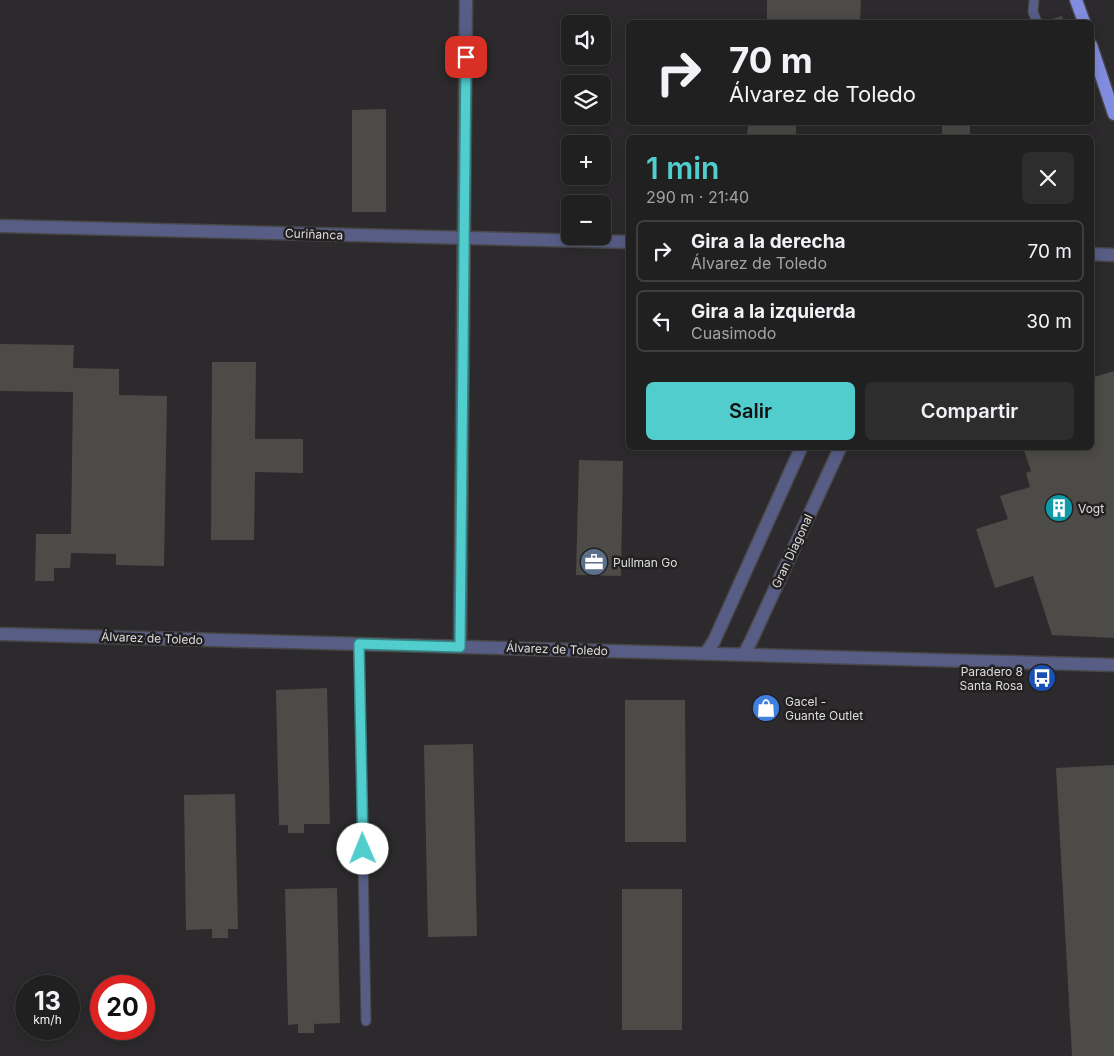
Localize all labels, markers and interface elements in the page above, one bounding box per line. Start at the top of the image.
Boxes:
map controls [561,15,611,245]
button: sound [561,15,611,65]
pin [445,36,487,78]
text: 70 m [729,39,813,81]
icon: right [646,40,711,105]
icon: arrive [452,43,480,71]
button: layers [561,75,611,125]
text: Álvarez de Toledo [729,81,916,107]
button: + [561,135,611,185]
text: 1 min [646,150,719,186]
button: close [1022,152,1074,204]
text: 290 m · 21:40 [646,187,749,207]
button: − [561,195,611,245]
street label: Curiñanca [285,225,343,243]
text: Gira a la derecha [691,230,846,253]
icon: right [648,237,676,265]
text: 70 m [1028,240,1072,263]
text: Álvarez de Toledo [691,253,827,273]
text: Gira a la izquierda [691,300,856,323]
icon: left [648,307,676,335]
text: 30 m [1026,310,1072,333]
text: Cuasimodo [691,323,776,343]
button: Salir [646,382,855,440]
button: Compartir [865,382,1074,440]
building icon: Vogt [1044,493,1074,523]
place label: Vogt [1078,501,1104,516]
street label: Gran Diagonal [768,511,816,591]
office icon: Pullman Go [579,547,609,577]
place label: Pullman Go [613,555,677,570]
street label: Álvarez de Toledo [101,629,203,647]
street label: Álvarez de Toledo [506,640,608,658]
bus stop icon: Paradero 8 Santa Rosa [1027,663,1057,693]
place label: Paradero 8 Santa Rosa [960,664,1023,693]
shop icon: Gacel - Guante Outlet [751,693,781,723]
place label: Gacel - Guante Outlet [785,694,863,723]
position arrow [336,822,388,874]
speed limit sign: 20 [90,975,155,1040]
text: 13 [34,986,61,1016]
text: km/h [33,1012,62,1027]

